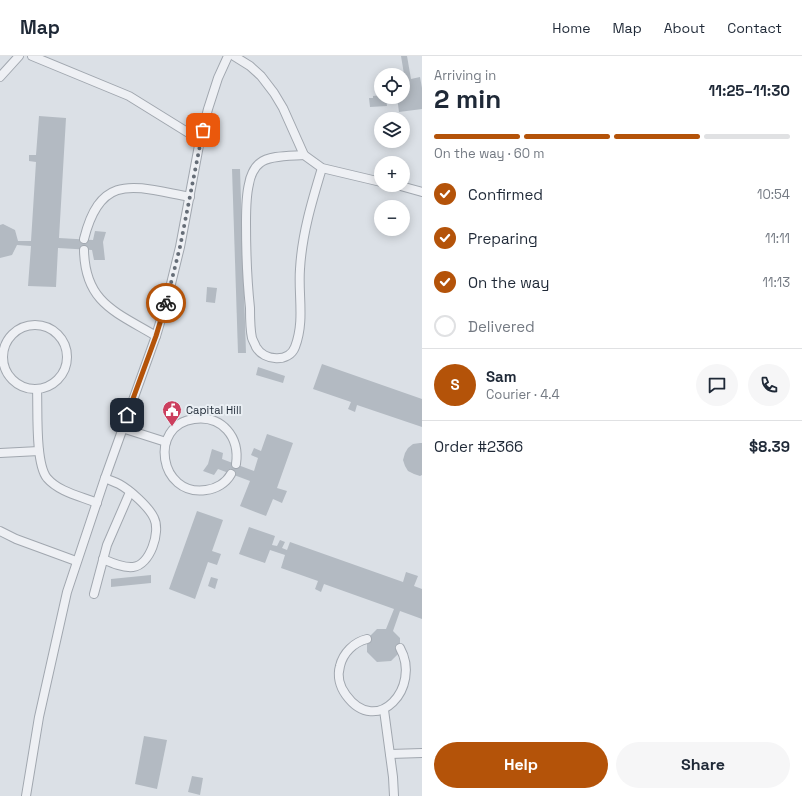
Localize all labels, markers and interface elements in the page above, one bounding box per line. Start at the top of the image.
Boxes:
text: Map [20,15,60,40]
text: Home [552,19,590,37]
text: Map [612,19,642,37]
text: About [664,19,705,37]
text: Contact [727,19,782,37]
text: Arriving in [434,67,496,84]
map controls [374,68,410,236]
button: locate [374,68,410,104]
text: 11:25–11:30 [708,81,790,100]
text: 2 min [434,82,501,116]
button: layers [374,112,410,148]
pin [186,113,220,147]
icon: bag [192,119,214,141]
text: On the way · 60 m [434,145,545,162]
button: + [374,156,410,192]
icon: check [434,183,456,205]
text: Confirmed [468,185,543,204]
text: 10:54 [757,186,790,203]
button: − [374,200,410,236]
icon: check [434,227,456,249]
text: Preparing [468,229,538,248]
text: 11:11 [765,230,790,247]
icon: check [434,271,456,293]
text: On the way [468,273,549,292]
text: 11:13 [763,274,790,291]
courier [146,283,186,323]
icon: bike [155,292,177,314]
text: Delivered [468,317,535,336]
button: chat [696,364,738,406]
button: phone [748,364,790,406]
text: Sam [486,367,517,386]
text: S [450,375,460,394]
text: Courier · 4.4 [486,386,560,403]
pin [110,398,144,432]
public building icon: Capital Hill [161,399,183,427]
place label: Capital Hill [186,403,241,417]
icon: home [116,404,138,426]
text: Order #2366 [434,437,523,456]
text: $8.39 [749,437,790,456]
button: Help [434,742,608,788]
button: Share [616,742,790,788]

